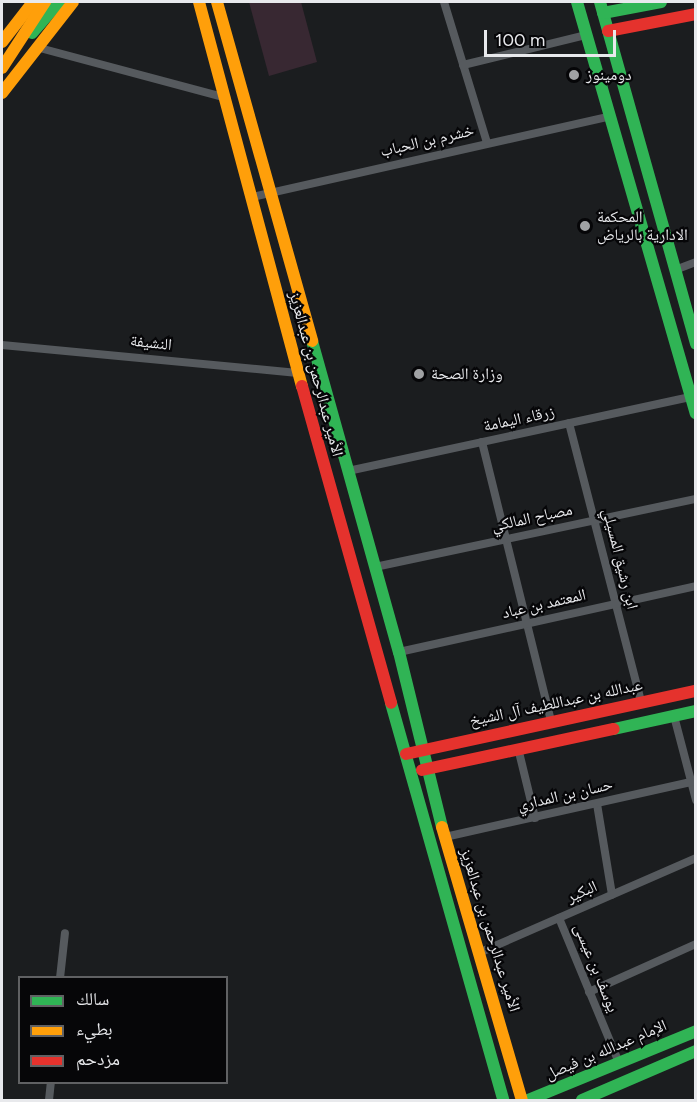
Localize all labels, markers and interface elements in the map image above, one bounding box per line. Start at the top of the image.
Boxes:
scale bar [487,18,619,56]
text: 100 m [495,29,545,51]
place label: دومينوز [586,65,632,85]
marker: دومينوز [567,68,581,82]
street label: خشرم بن الحباب [378,121,476,161]
place label: المحكمة الادارية بالرياض [597,207,688,245]
marker: المحكمة الادارية بالرياض [578,219,592,233]
street label: الأمير عبدالرحمن بن عبدالعزيز [285,289,347,459]
street label: النشيفة [129,331,173,355]
place label: وزارة الصحة [431,364,503,384]
marker: وزارة الصحة [412,367,426,381]
street label: زرقاء اليمامة [482,402,556,436]
street label: مصباح المالكي [490,500,574,536]
street label: ابن رشيق المسيلي [598,507,642,611]
street label: المعتمد بن عباد [500,585,588,623]
street label: عبدالله بن عبداللطيف آل الشيخ [468,675,644,731]
street label: حسان بن المداري [516,775,614,815]
street label: الأمير عبدالرحمن بن عبدالعزيز [456,846,524,1014]
street label: البكير [564,877,600,907]
street label: يوسف بن عيسى [570,921,622,1015]
legend [18,976,228,1084]
text: سالك [76,988,109,1010]
street label: الإمام عبدالله بن فيصل [542,1016,670,1084]
text: بطيء [76,1018,113,1040]
text: مزدحم [76,1048,120,1070]

